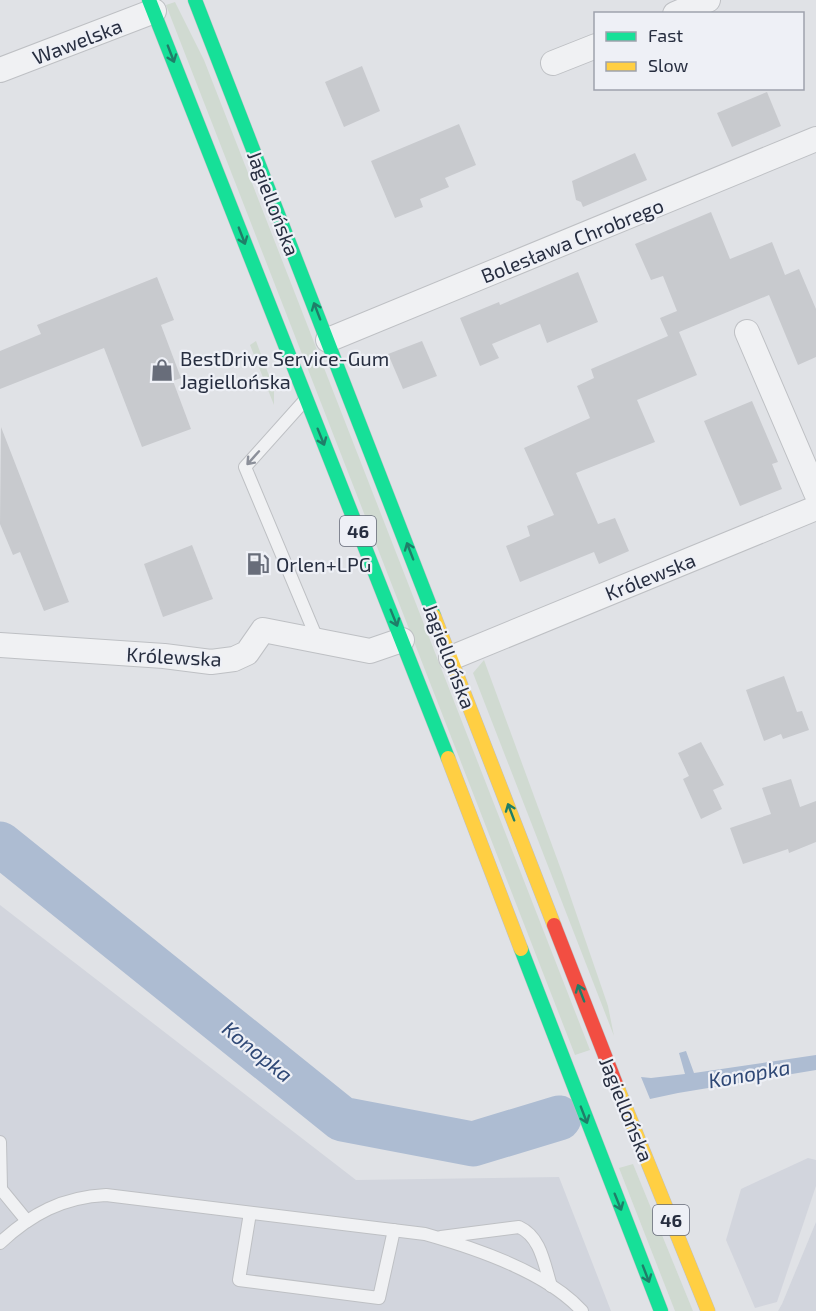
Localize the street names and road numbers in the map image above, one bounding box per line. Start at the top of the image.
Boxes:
street label: Wawelska [29,13,125,69]
street label: Jagiellońska [243,147,305,259]
street label: Bolesława Chrobrego [477,192,667,288]
road number: 46 [340,516,376,546]
street label: Królewska [601,547,699,605]
street label: Jagiellońska [419,600,481,712]
street label: Królewska [126,642,222,670]
street label: Jagiellońska [595,1053,659,1165]
road number: 46 [653,1205,689,1235]

